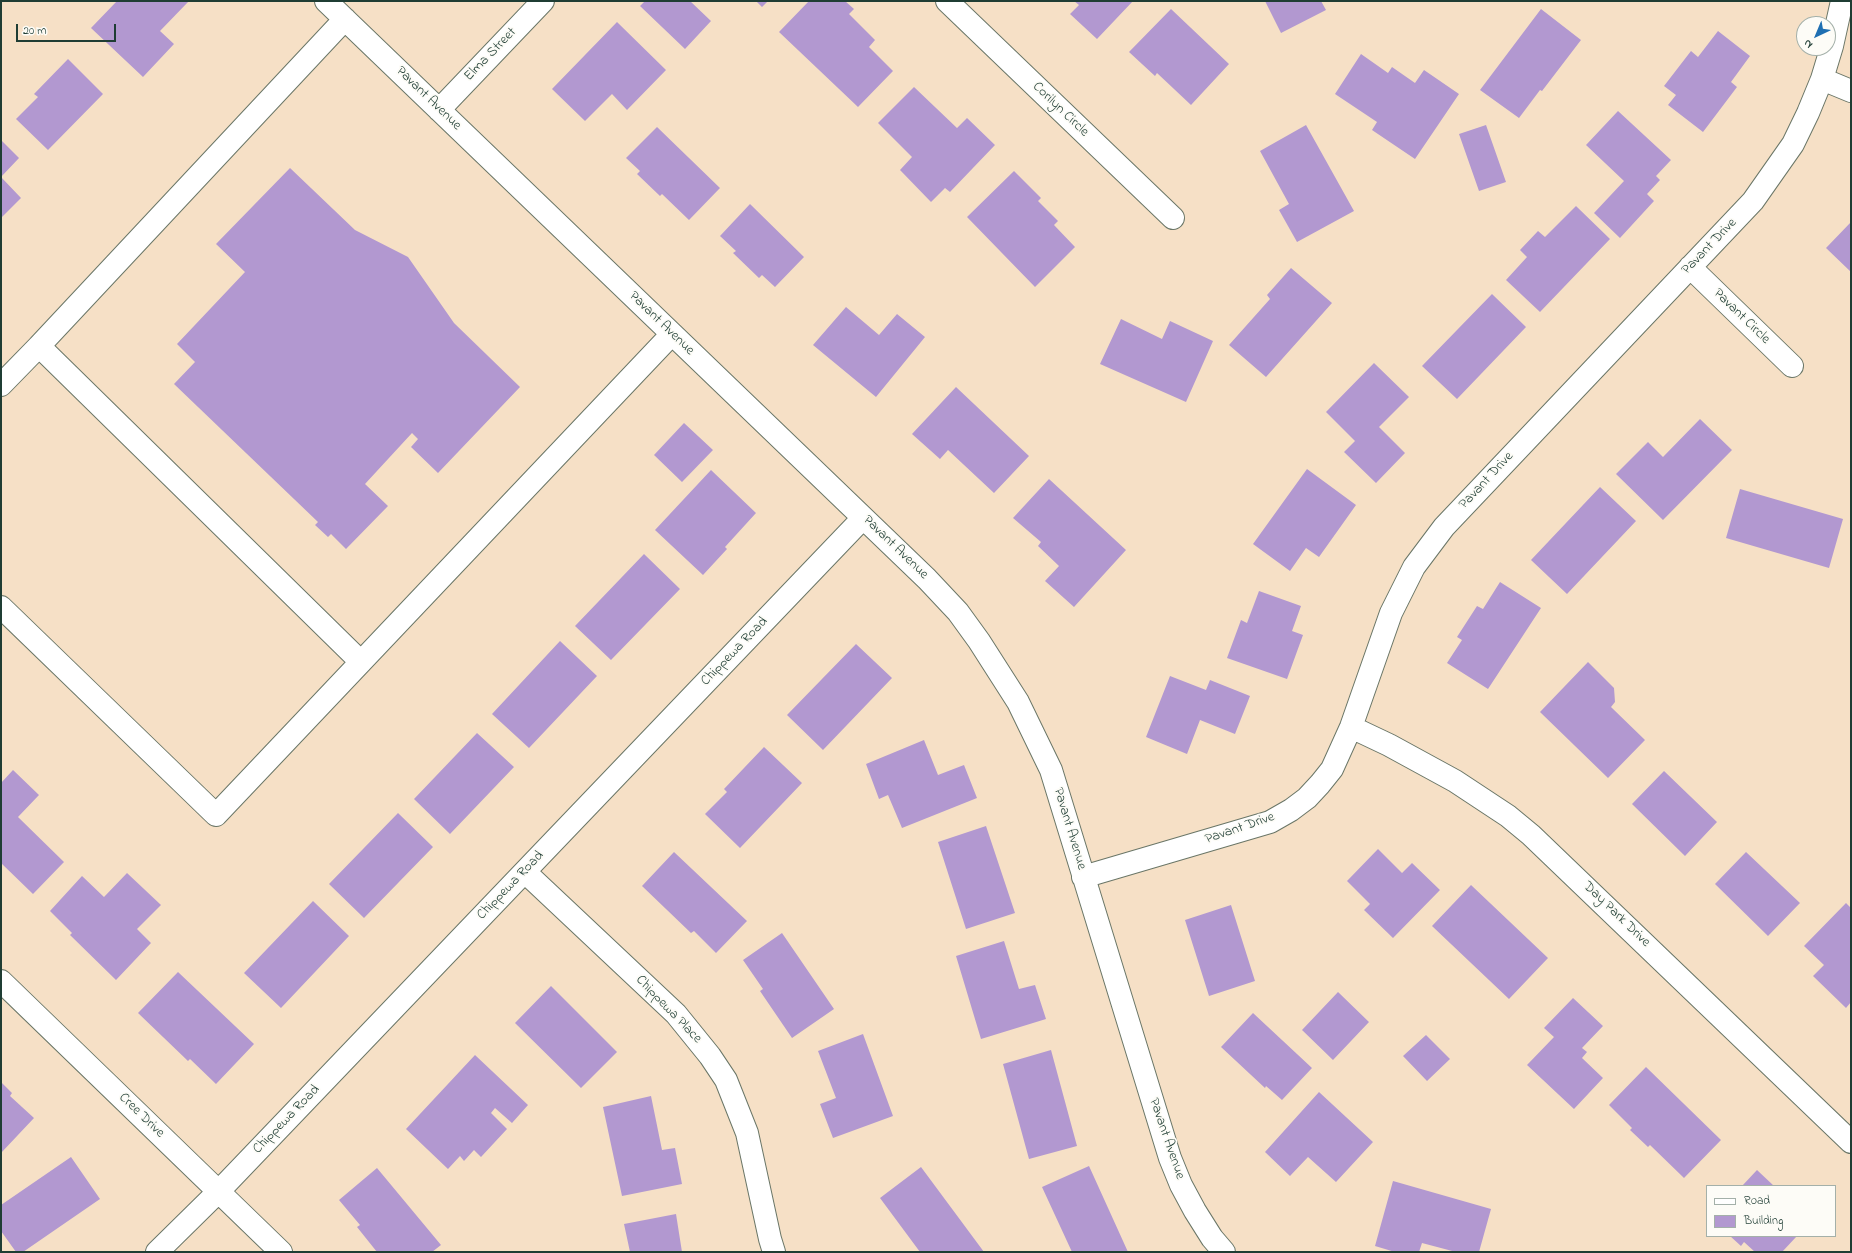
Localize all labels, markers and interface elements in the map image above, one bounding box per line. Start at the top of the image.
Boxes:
scale bar [18,16,118,42]
north arrow [1796,16,1836,56]
text: 20 m [23,22,46,40]
street label: Elma Street [461,25,521,85]
text: N [1800,36,1817,52]
street label: Pavant Avenue [392,64,464,134]
street label: Corilyn Circle [1028,79,1092,141]
street label: Pavant Drive [1679,215,1741,279]
street label: Pavant Circle [1709,286,1773,348]
street label: Pavant Avenue [625,289,697,359]
street label: Pavant Drive [1456,449,1518,513]
street label: Pavant Avenue [859,513,931,583]
street label: Chippewa Road [698,614,772,690]
street label: Pavant Avenue [1049,786,1089,872]
street label: Pavant Drive [1203,809,1277,849]
street label: Chippewa Road [474,848,548,924]
street label: Day Park Drive [1579,879,1653,951]
street label: Chippewa Place [631,972,705,1048]
street label: Chippewa Road [250,1082,324,1158]
street label: Cree Drive [115,1090,167,1142]
street label: Pavant Avenue [1144,1096,1188,1182]
legend [1706,1185,1836,1237]
text: Road [1744,1192,1770,1210]
text: Building [1744,1212,1783,1230]

